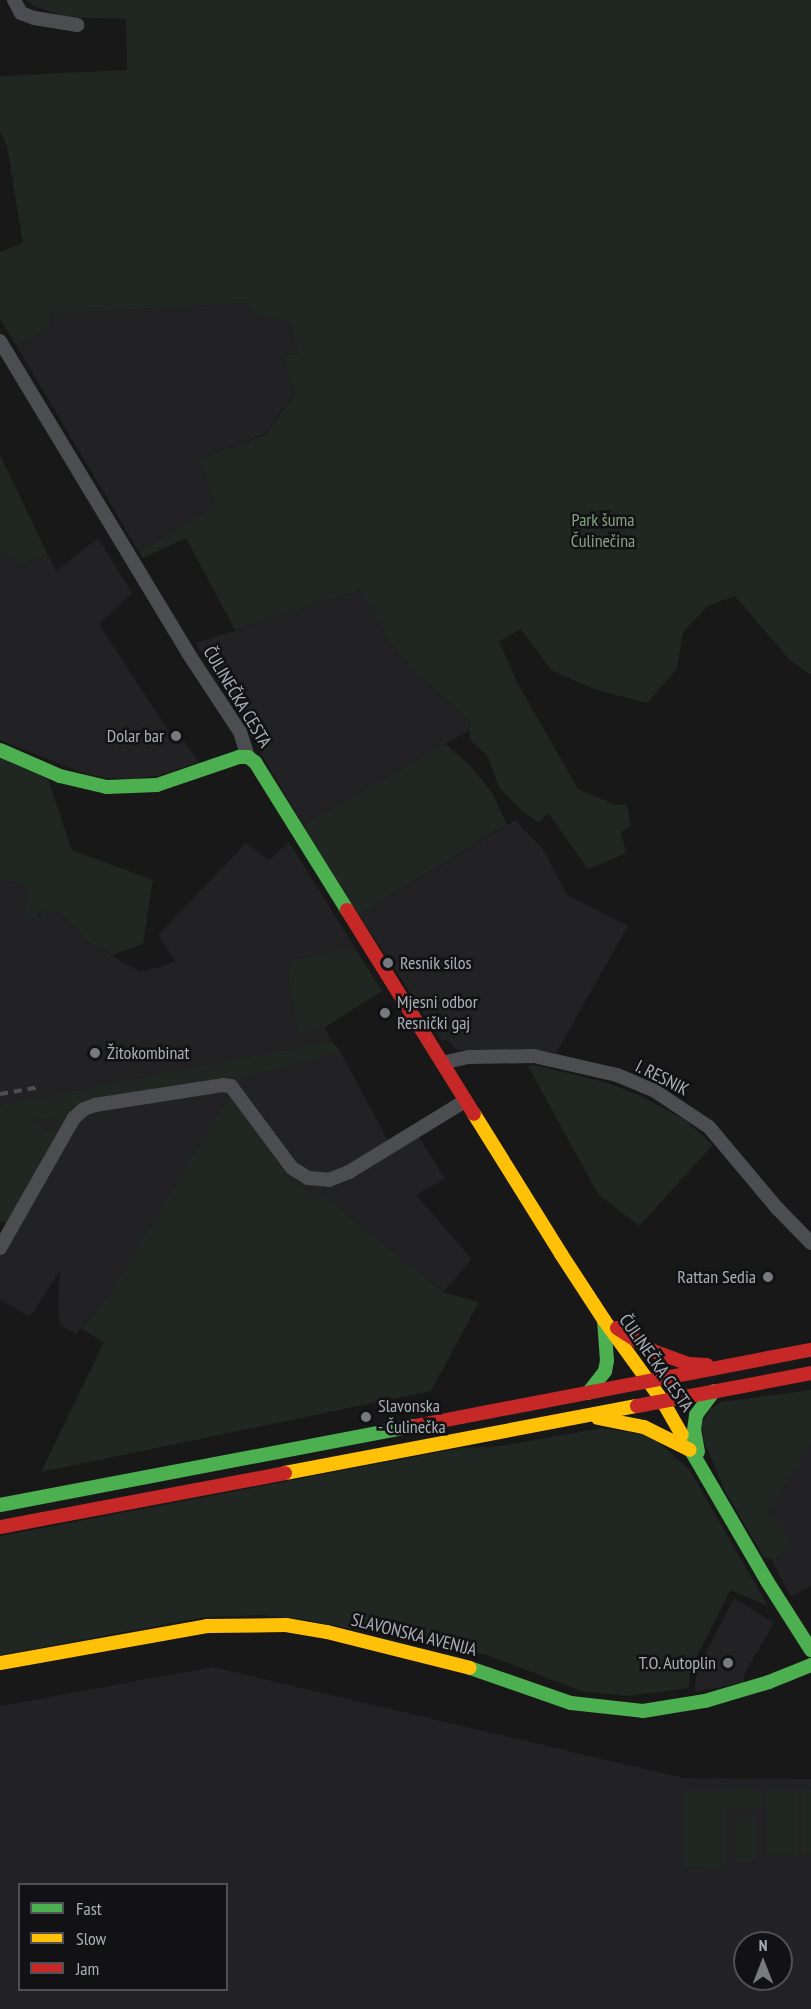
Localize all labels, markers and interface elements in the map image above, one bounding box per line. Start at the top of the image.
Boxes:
park label: Park šuma Čulinečina [571,510,635,552]
street label: ČULINEČKA CESTA [198,642,276,752]
place label: Dolar bar [107,725,164,747]
marker: Dolar bar [169,729,183,743]
place label: Resnik silos [400,952,472,974]
marker: Resnik silos [381,956,395,970]
place label: Mjesni odbor Resnički gaj [397,992,478,1034]
marker: Mjesni odbor Resnički gaj [378,1006,392,1020]
place label: Žitokombinat [107,1042,189,1064]
marker: Žitokombinat [88,1046,102,1060]
street label: I. RESNIK [631,1055,693,1101]
place label: Rattan Sedia [677,1266,756,1288]
marker: Rattan Sedia [761,1270,775,1284]
street label: ČULINEČKA CESTA [614,1310,698,1416]
place label: Slavonska - Čulinečka [378,1396,447,1438]
marker: Slavonska - Čulinečka [359,1410,373,1424]
street label: SLAVONSKA AVENIJA [348,1609,480,1661]
place label: T.O. Autoplin [637,1652,716,1674]
marker: T.O. Autoplin [721,1656,735,1670]
legend [18,1883,228,1991]
text: Fast [76,1897,102,1920]
text: Slow [76,1927,106,1950]
north arrow [733,1931,793,1991]
text: N [759,1935,767,1955]
text: Jam [76,1957,99,1980]

